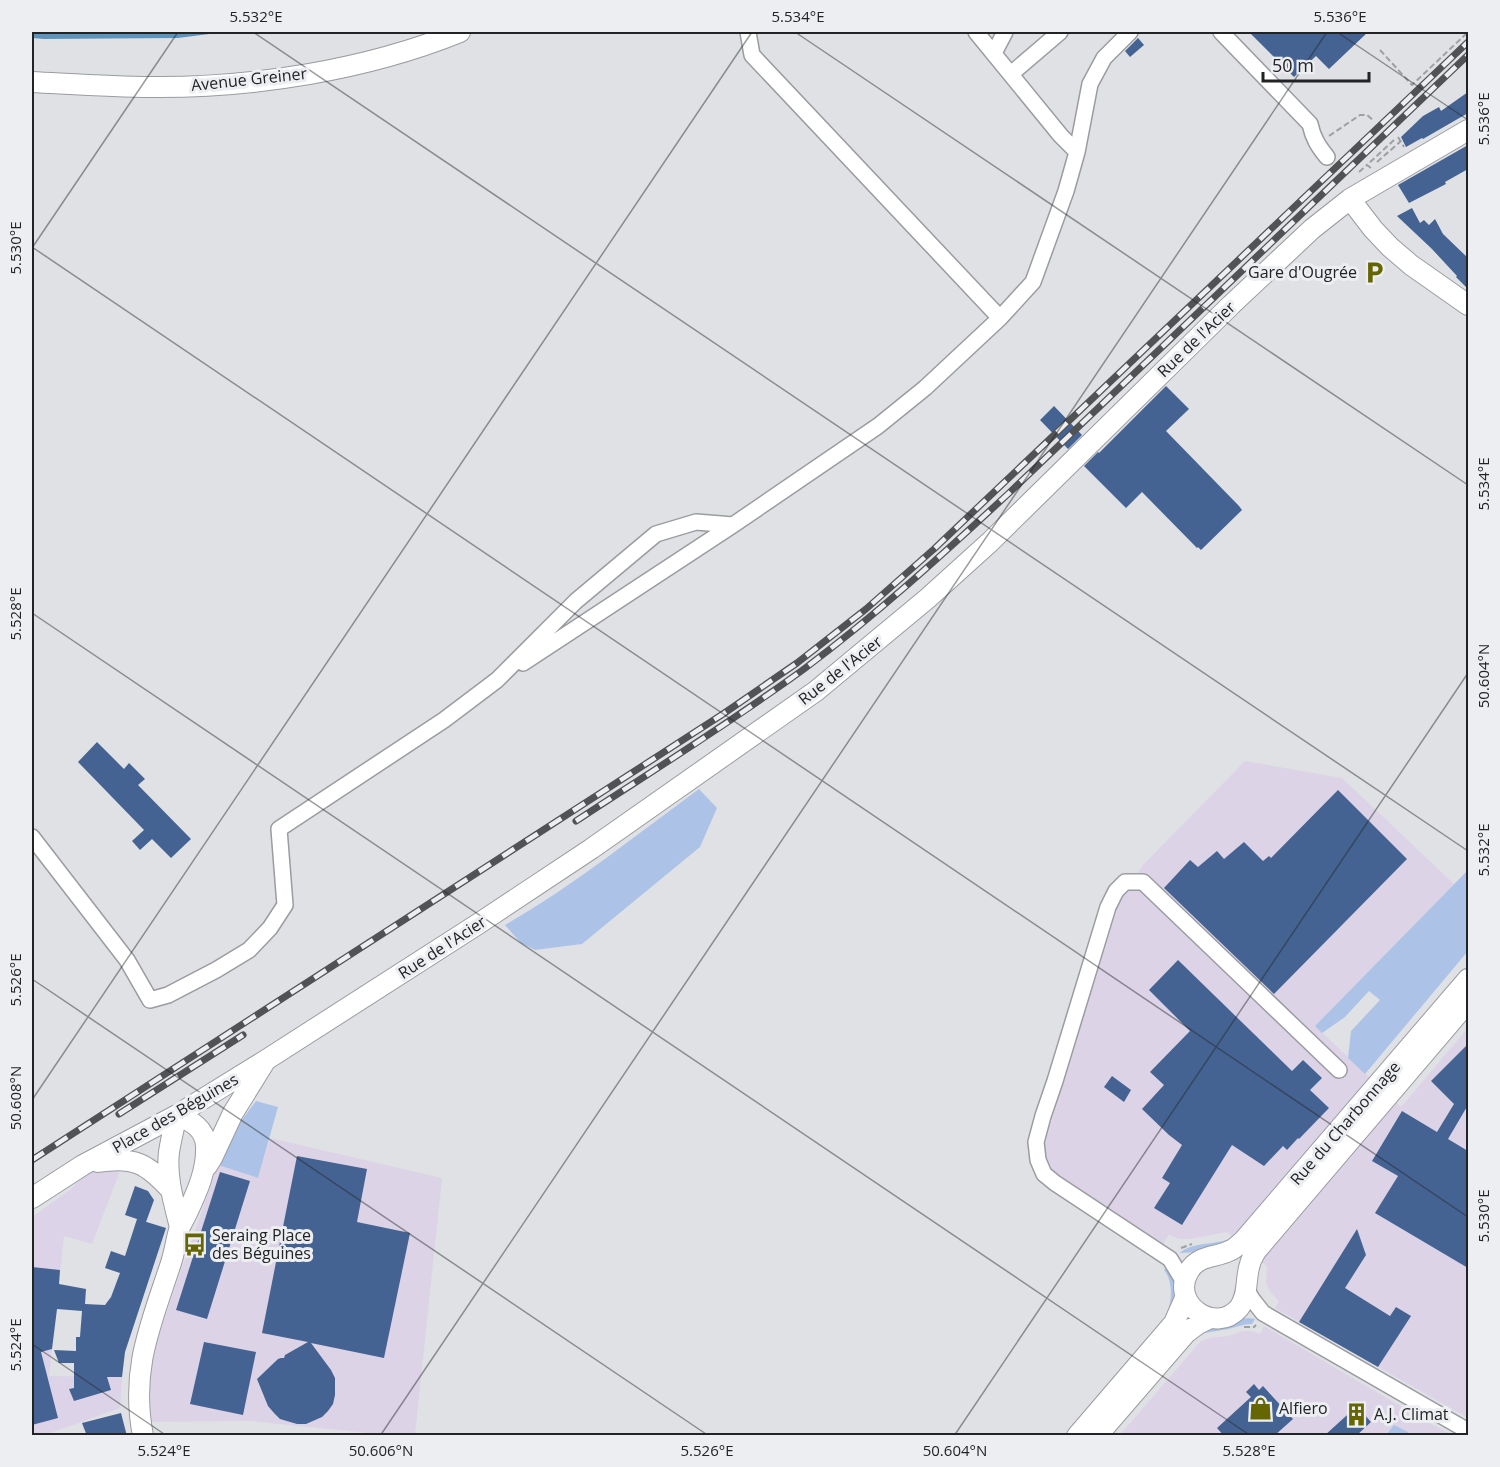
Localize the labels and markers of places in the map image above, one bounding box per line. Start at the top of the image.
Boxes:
parking icon: Gare d'Ougrée [1362,259,1388,285]
place label: Gare d'Ougrée [1248,261,1357,283]
place label: Seraing Place des Béguines [212,1224,311,1264]
bus stop icon: Seraing Place des Béguines [181,1231,207,1257]
shop icon: Alfiero [1248,1395,1274,1421]
place label: Alfiero [1279,1397,1328,1419]
building icon: A.J. Climat [1343,1401,1369,1427]
place label: A.J. Climat [1374,1403,1449,1425]

